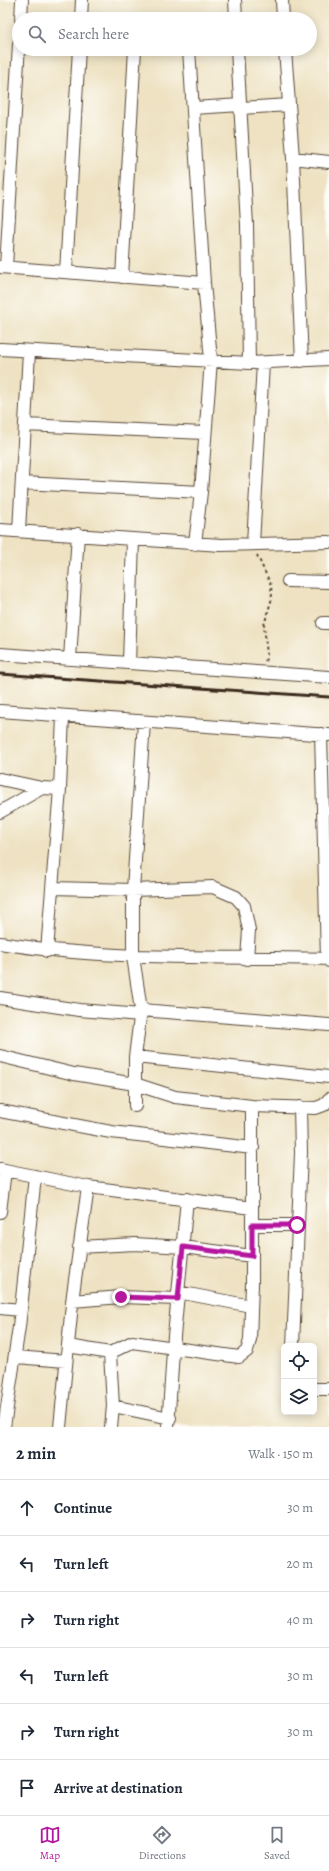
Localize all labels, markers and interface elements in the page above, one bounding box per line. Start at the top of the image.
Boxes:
search box [12,12,317,56]
icon: search [26,23,48,45]
text: Search here [58,24,129,44]
route start [288,1216,306,1234]
route end [112,1288,130,1306]
map controls [281,1343,317,1415]
button: locate [281,1343,317,1379]
button: layers [281,1379,317,1415]
text: 2 min [16,1442,56,1465]
text: Walk · 150 m [248,1445,313,1462]
icon: ahead [16,1497,38,1519]
text: Continue [54,1498,112,1518]
text: 30 m [287,1499,313,1516]
icon: left [16,1553,38,1575]
text: Turn left [54,1554,109,1574]
text: 20 m [287,1555,313,1572]
icon: right [16,1609,38,1631]
text: Turn right [54,1610,119,1630]
text: 40 m [287,1611,313,1628]
icon: left [16,1665,38,1687]
text: Turn left [54,1666,109,1686]
text: 30 m [287,1667,313,1684]
icon: right [16,1721,38,1743]
text: Turn right [54,1722,119,1742]
text: 30 m [287,1723,313,1740]
icon: arrive [16,1777,38,1799]
text: Arrive at destination [54,1778,183,1798]
tab: Map [39,1824,61,1863]
tab: Directions [139,1824,186,1863]
tab: Saved [264,1824,290,1863]

